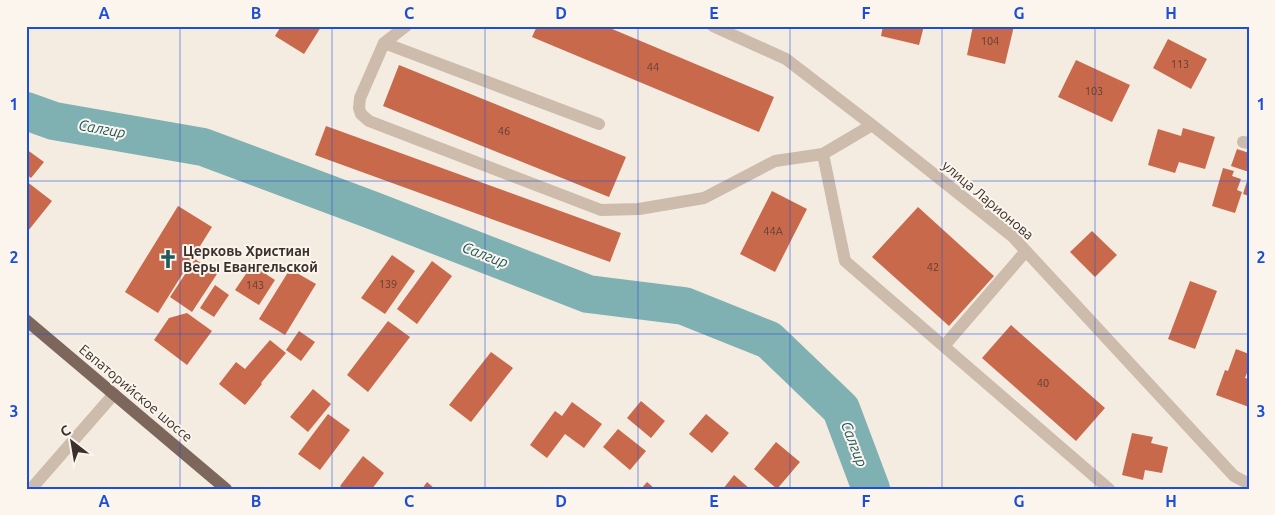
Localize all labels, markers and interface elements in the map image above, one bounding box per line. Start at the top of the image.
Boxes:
text: A [98,4,110,22]
text: B [251,4,261,22]
text: C [404,4,414,22]
text: D [555,4,567,22]
text: E [709,4,719,22]
text: F [862,4,871,22]
text: G [1013,4,1025,22]
text: H [1165,4,1177,22]
house number: 104 [981,35,999,47]
house number: 113 [1171,58,1189,70]
house number: 44 [647,61,659,73]
house number: 103 [1085,85,1103,97]
text: 1 [9,95,19,113]
text: 1 [1256,95,1266,113]
water label: Салгир [77,116,127,141]
house number: 46 [498,125,510,137]
street label: улица Ларионова [939,157,1037,243]
house number: 44А [763,225,784,237]
water label: Салгир [460,238,510,271]
place label: Церковь Христиан Веры Евангельской [183,243,318,275]
text: 2 [9,248,19,266]
church icon: Церковь Христиан Веры Евангельской [157,248,179,270]
text: 2 [1256,248,1266,266]
house number: 42 [927,261,939,273]
house number: 139 [379,278,397,290]
house number: 143 [246,279,264,291]
street label: Евпаторийское шоссе [76,341,196,445]
house number: 40 [1037,377,1049,389]
text: 3 [9,402,19,420]
text: 3 [1256,402,1266,420]
north arrow [48,418,98,468]
water label: Салгир [838,419,871,469]
text: С [57,422,73,440]
text: A [98,492,110,510]
text: B [251,492,261,510]
text: C [404,492,414,510]
text: D [555,492,567,510]
text: E [709,492,719,510]
text: F [862,492,871,510]
text: G [1013,492,1025,510]
text: H [1165,492,1177,510]

